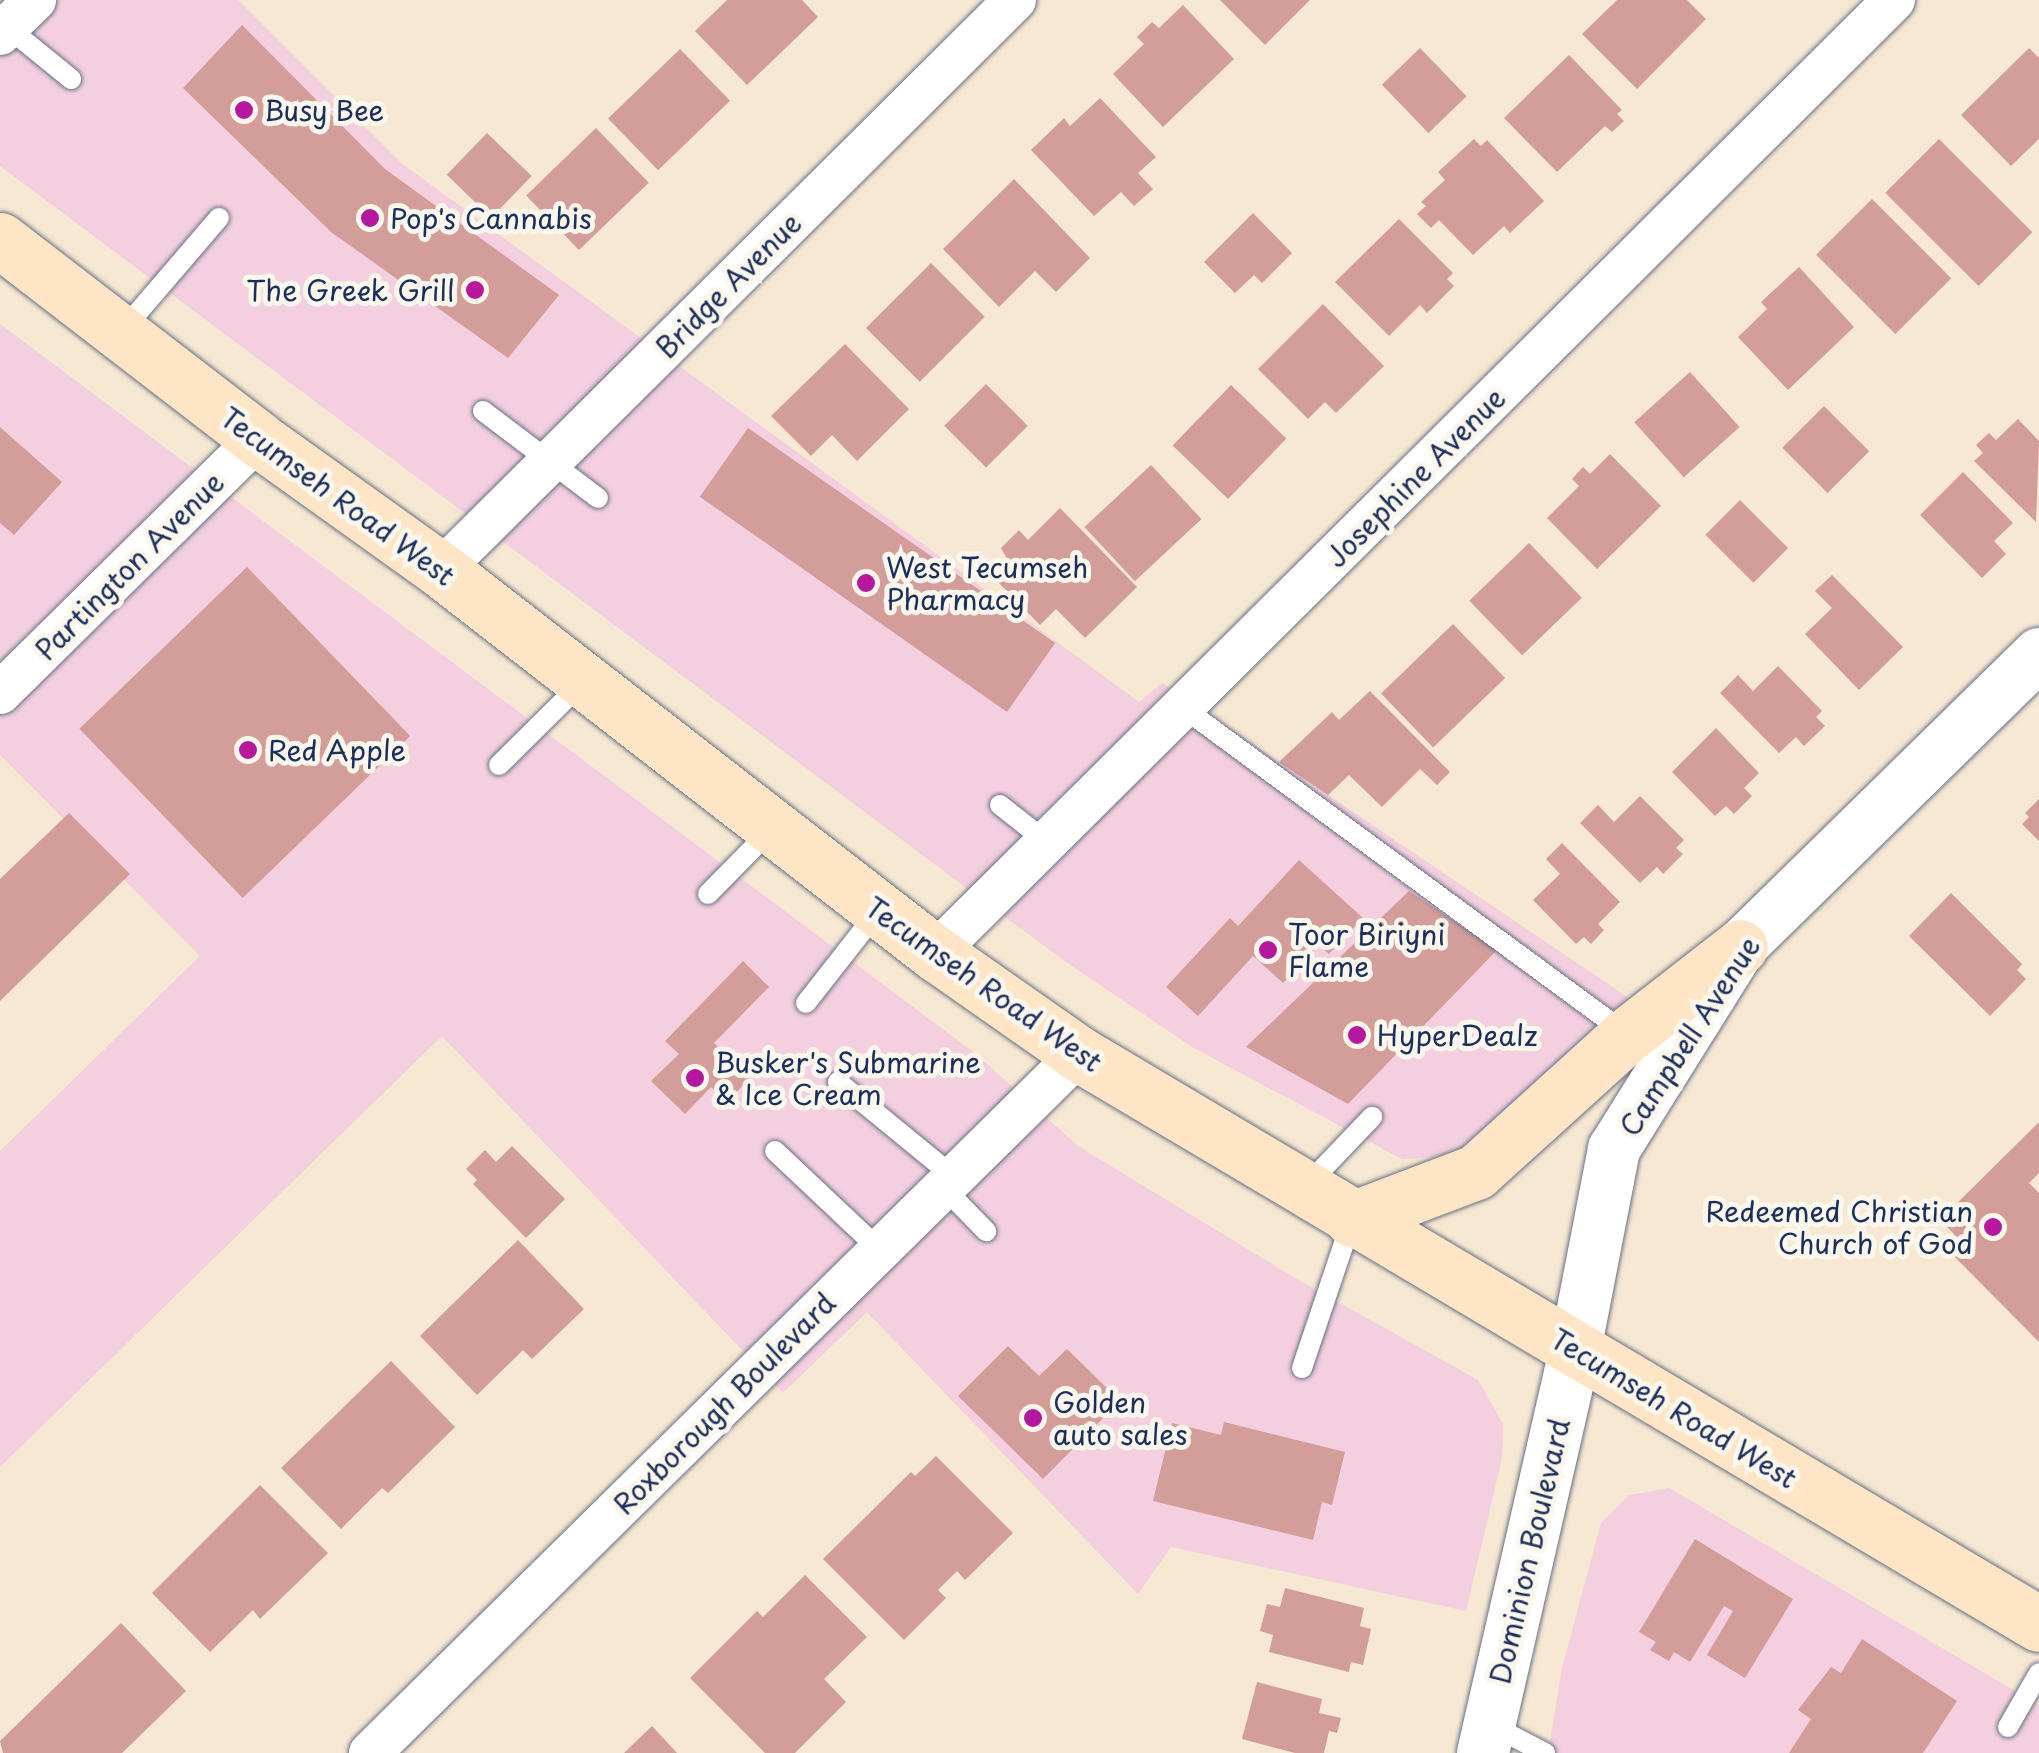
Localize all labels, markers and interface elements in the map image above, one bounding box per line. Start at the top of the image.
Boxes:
place label: Busy Bee [264,93,386,127]
marker: Busy Bee [233,99,255,121]
place label: Pop's Cannabis [390,201,594,235]
street label: Bridge Avenue [648,205,808,365]
marker: Pop's Cannabis [359,207,381,229]
place label: The Greek Grill [244,273,455,307]
marker: The Greek Grill [464,279,486,301]
street label: Josephine Avenue [1318,380,1512,574]
street label: Tecumseh Road West [215,400,461,592]
street label: Partington Avenue [29,466,229,666]
place label: West Tecumseh Pharmacy [886,550,1090,616]
marker: West Tecumseh Pharmacy [855,572,877,594]
place label: Red Apple [268,733,408,767]
marker: Red Apple [237,739,259,761]
street label: Tecumseh Road West [859,890,1109,1078]
place label: Toor Biriyni Flame [1288,917,1446,983]
street label: Campbell Avenue [1612,930,1766,1142]
marker: Toor Biriyni Flame [1257,939,1279,961]
place label: HyperDealz [1377,1018,1537,1052]
marker: HyperDealz [1346,1024,1368,1046]
place label: Busker's Submarine & Ice Cream [715,1045,983,1111]
marker: Busker's Submarine & Ice Cream [684,1067,706,1089]
place label: Redeemed Christian Church of God [1706,1194,1973,1260]
marker: Redeemed Christian Church of God [1982,1216,2004,1238]
street label: Roxborough Boulevard [606,1285,842,1521]
street label: Tecumseh Road West [1545,1321,1803,1495]
place label: Golden auto sales [1053,1385,1190,1451]
marker: Golden auto sales [1022,1407,1044,1429]
street label: Dominion Boulevard [1482,1415,1576,1687]

